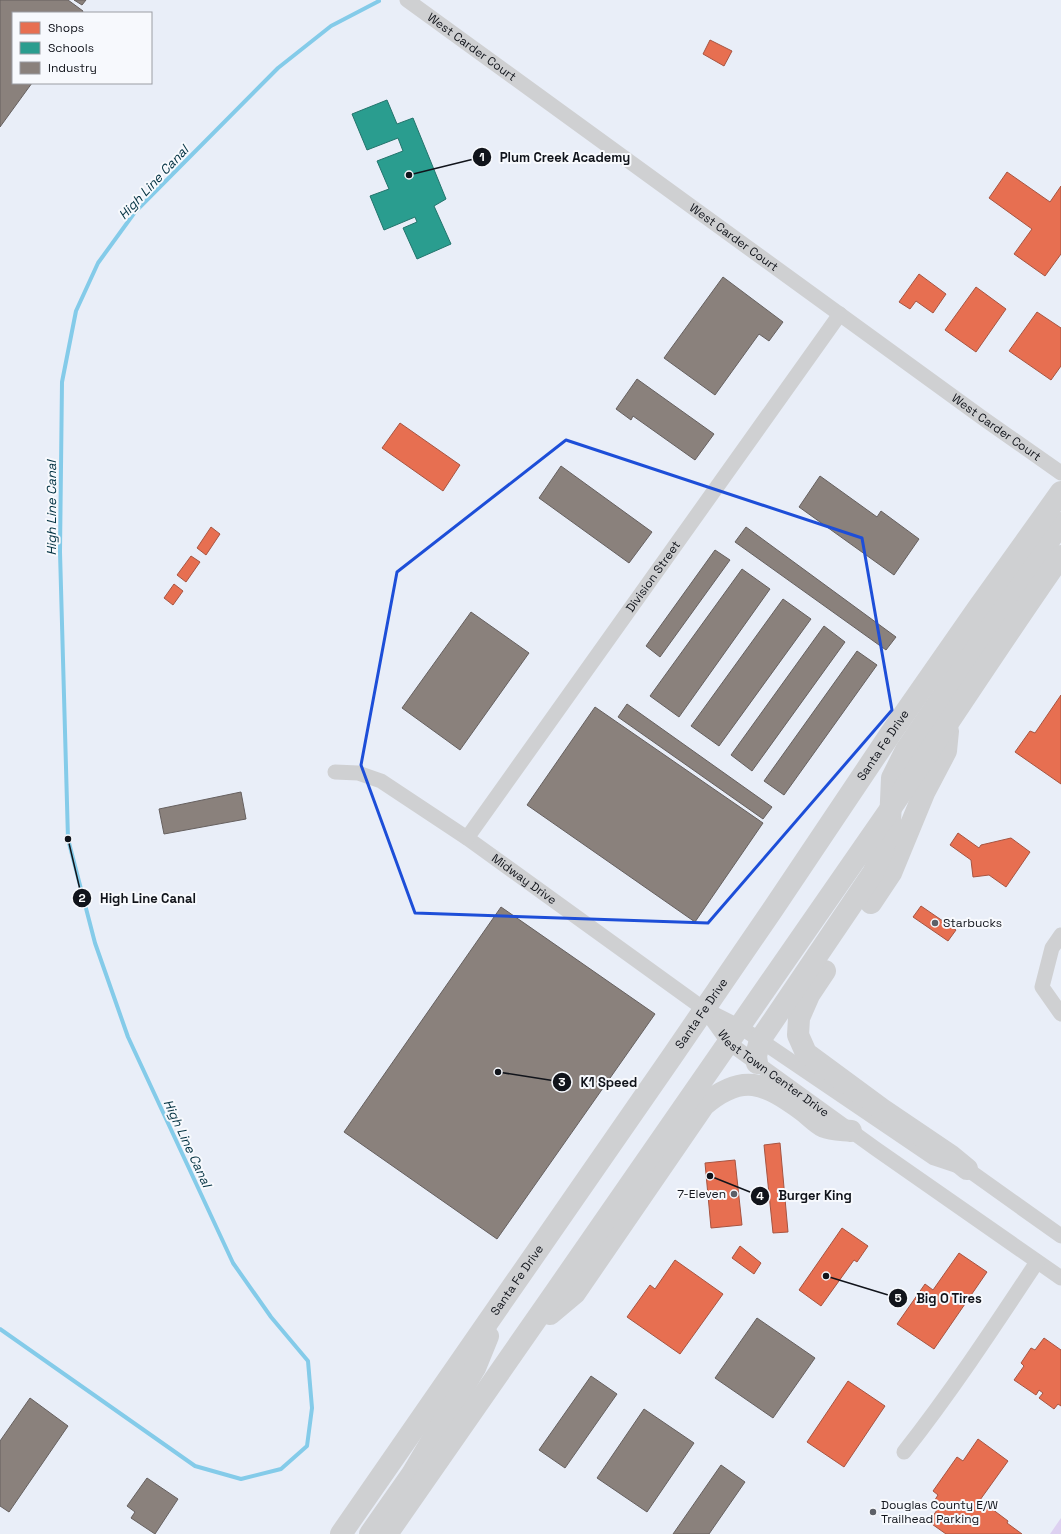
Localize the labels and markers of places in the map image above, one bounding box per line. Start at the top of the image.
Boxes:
callout: Plum Creek Academy [472,145,639,170]
callout: High Line Canal [72,886,204,911]
place label: Starbucks [943,915,1002,931]
marker: Starbucks [930,918,940,928]
callout: K1 Speed [552,1070,645,1095]
callout: Burger King [750,1183,860,1208]
place label: 7-Eleven [677,1186,726,1202]
marker: 7-Eleven [729,1189,739,1199]
callout: Big O Tires [888,1286,990,1311]
place label: Douglas County E/W Trailhead Parking [881,1497,998,1527]
marker: Douglas County E/W Trailhead Parking [868,1507,878,1517]

